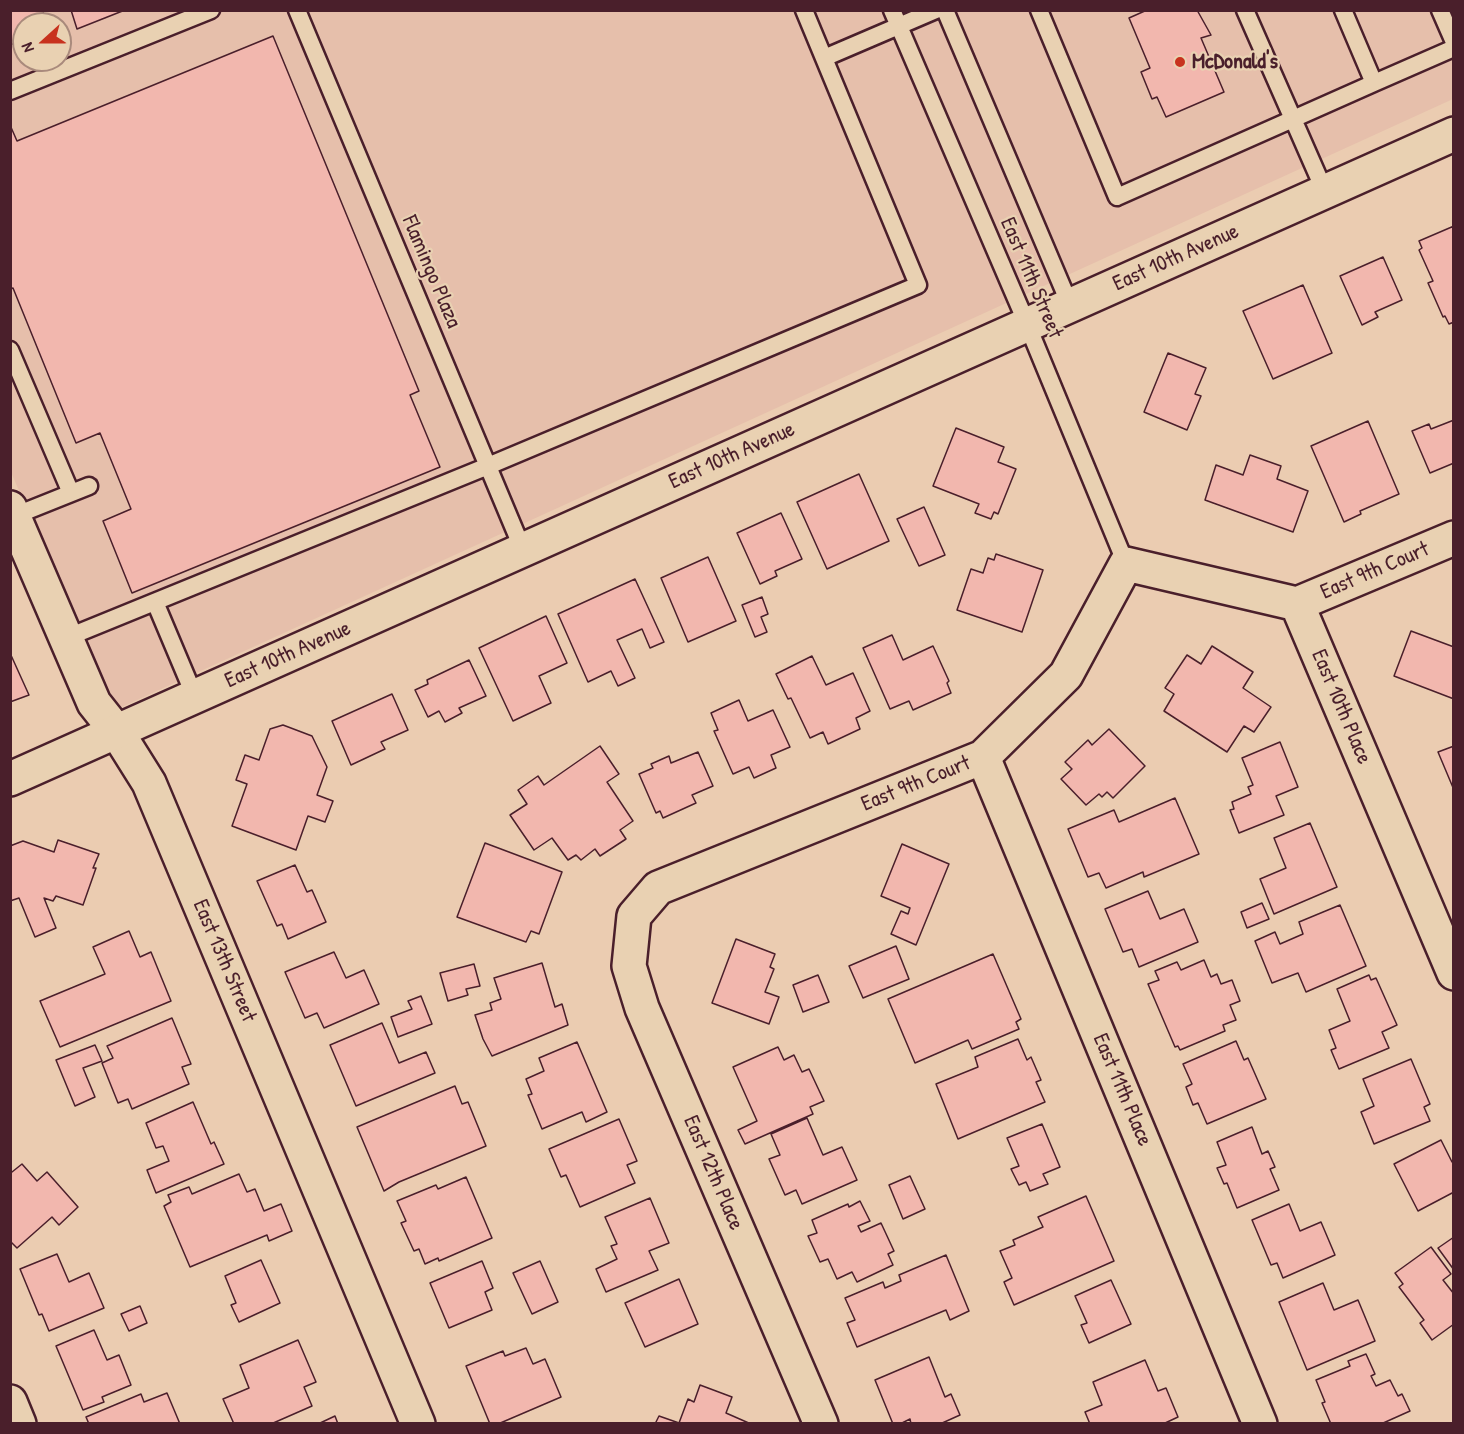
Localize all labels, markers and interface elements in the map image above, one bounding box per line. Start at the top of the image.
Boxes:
north arrow [12,12,72,72]
text: N [15,40,39,56]
place label: McDonald's [1192,49,1278,75]
marker: McDonald's [1173,55,1187,69]
street label: Flamingo Plaza [396,212,466,332]
street label: East 11th Street [994,214,1068,342]
street label: East 10th Avenue [1109,218,1243,298]
street label: East 10th Avenue [665,416,799,496]
street label: East 9th Court [1317,536,1433,606]
street label: East 10th Avenue [221,615,355,695]
street label: East 10th Place [1305,646,1377,768]
street label: East 9th Court [858,750,974,818]
street label: East 13th Street [186,896,262,1026]
street label: East 11th Place [1086,1030,1158,1150]
street label: East 12th Place [677,1112,749,1234]

